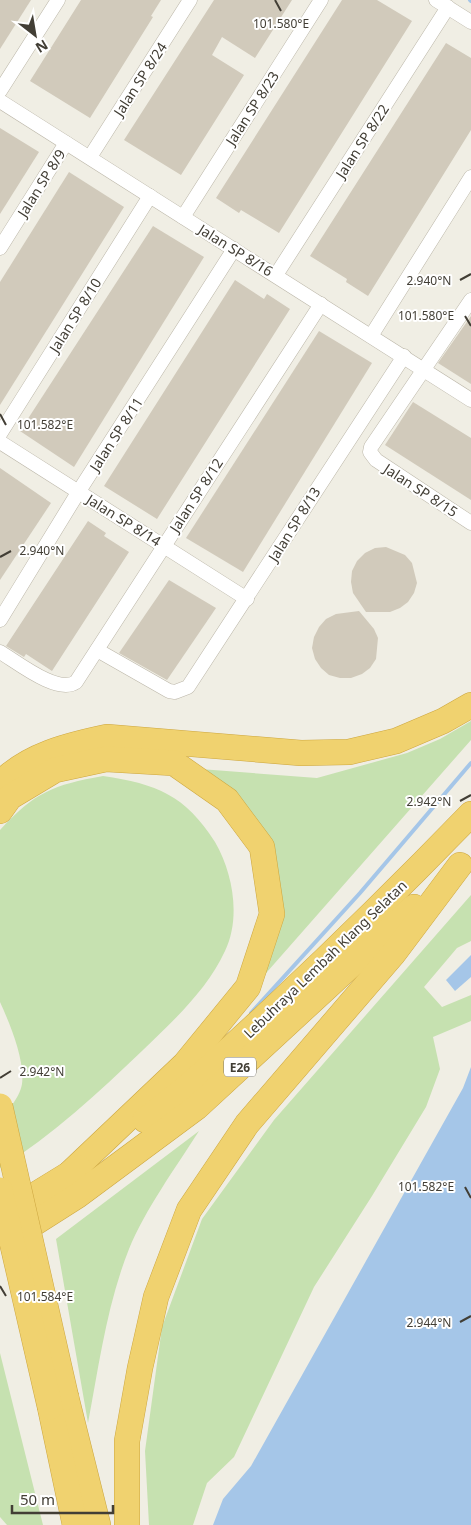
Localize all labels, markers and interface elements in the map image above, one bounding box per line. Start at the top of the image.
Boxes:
north arrow [10,10,60,60]
text: 101.580°E [253,15,309,32]
text: N [32,35,52,58]
street label: Jalan SP 8/24 [108,38,171,121]
street label: Jalan SP 8/23 [220,67,283,150]
street label: Jalan SP 8/22 [330,100,393,183]
street label: Jalan SP 8/9 [12,146,69,222]
street label: Jalan SP 8/16 [193,219,277,280]
text: 2.940°N [407,272,451,289]
street label: Jalan SP 8/10 [44,274,105,358]
text: 101.580°E [398,307,454,324]
street label: Jalan SP 8/11 [84,393,147,476]
text: 101.582°E [17,416,73,433]
street label: Jalan SP 8/12 [164,454,227,537]
street label: Jalan SP 8/15 [379,458,462,521]
street label: Jalan SP 8/13 [263,483,324,567]
street label: Jalan SP 8/14 [81,489,165,550]
text: 2.940°N [20,542,64,559]
text: 2.942°N [407,793,451,810]
street label: Lebuhraya Lembah Klang Selatan [239,876,411,1042]
road number: E26 [224,1058,256,1076]
text: 2.942°N [20,1063,64,1080]
text: 101.582°E [398,1178,454,1195]
text: 101.584°E [17,1288,73,1305]
text: 2.944°N [407,1314,451,1331]
scale bar [12,1482,114,1514]
text: 50 m [20,1489,55,1509]

